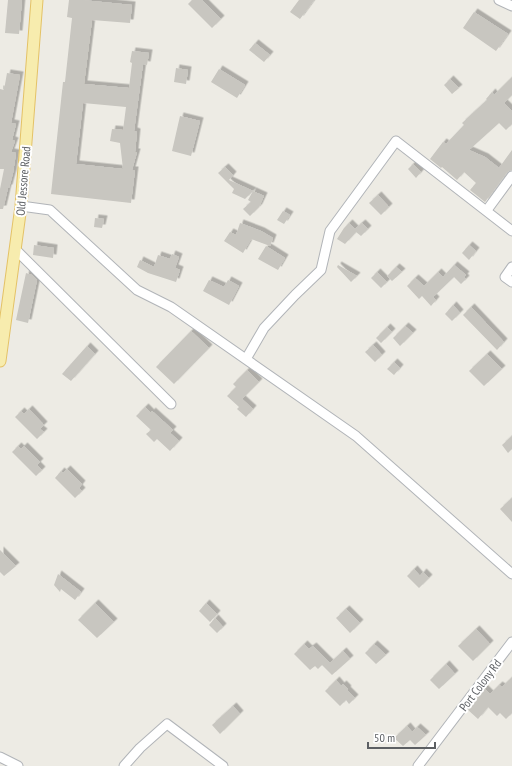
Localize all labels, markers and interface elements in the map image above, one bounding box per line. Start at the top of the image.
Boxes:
street label: Old Jessore Road [12,146,34,216]
street label: Port Colony Rd [456,656,504,714]
scale bar [368,724,435,750]
text: 50 m [374,730,395,745]

